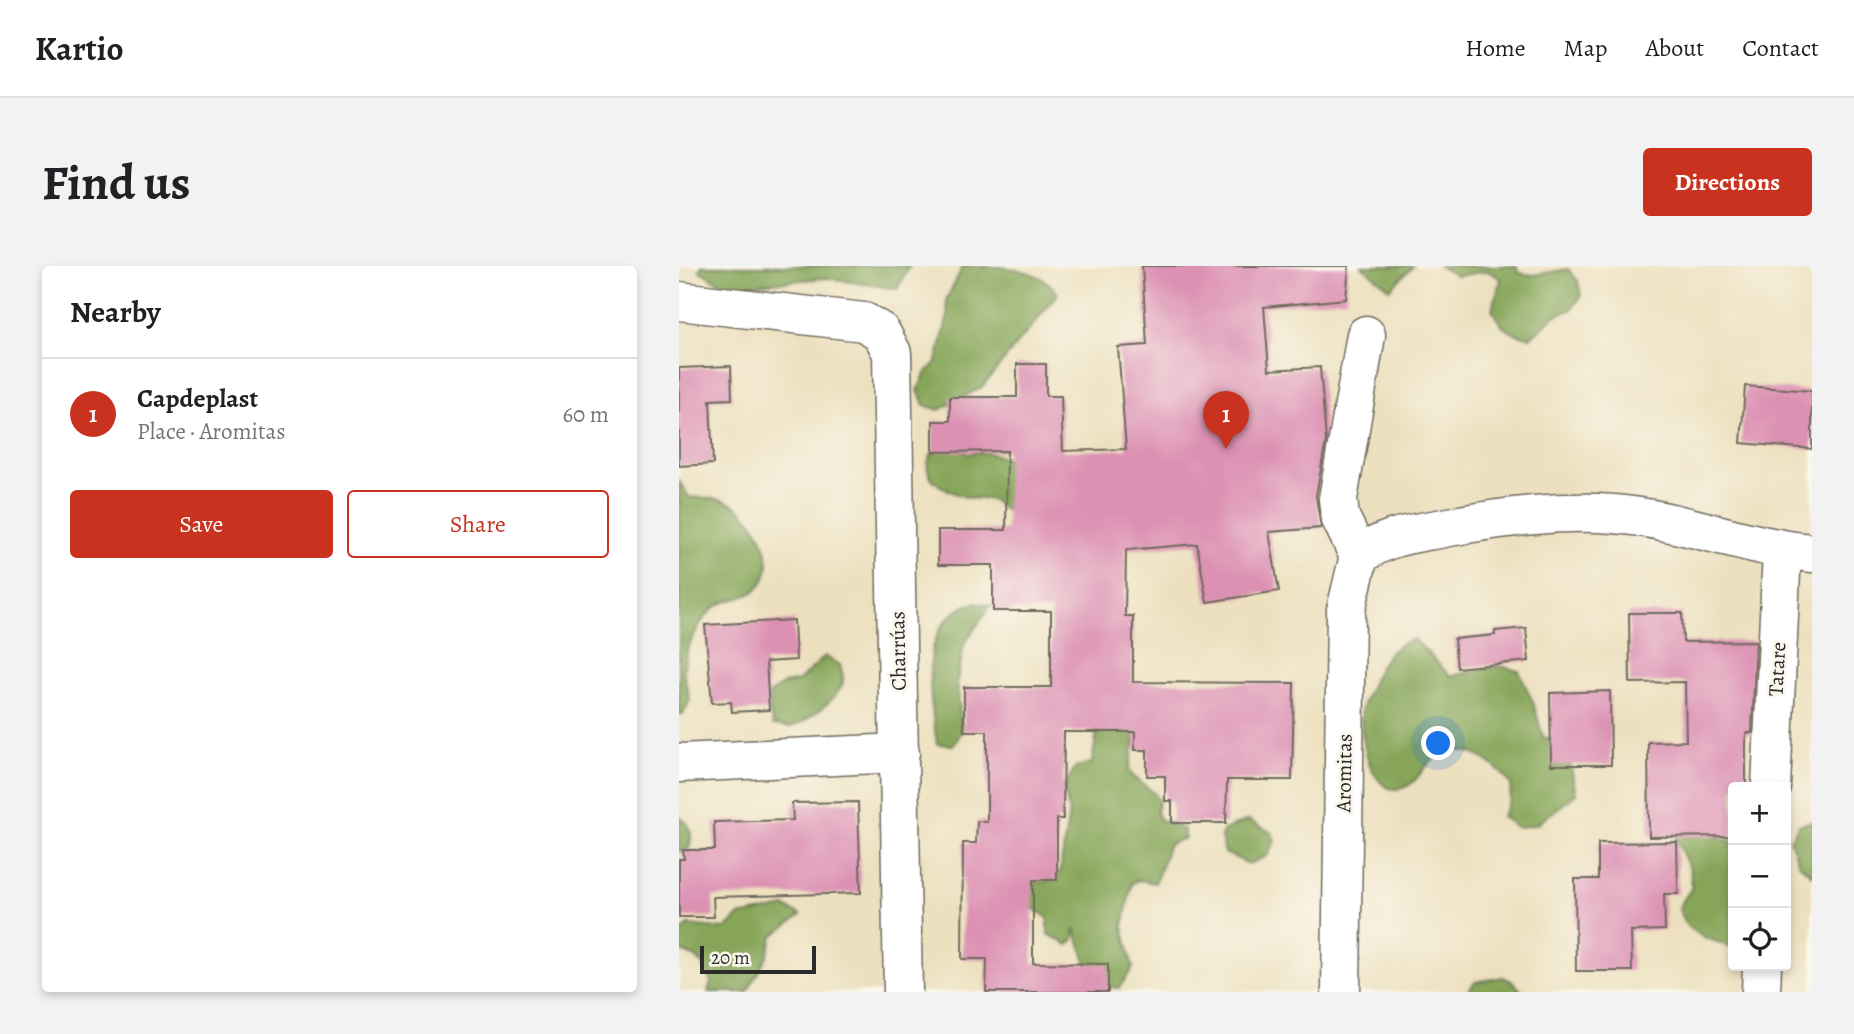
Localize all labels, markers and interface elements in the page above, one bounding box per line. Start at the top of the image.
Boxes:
text: Kartio [35,26,123,71]
text: Home [1465,32,1526,64]
text: Map [1564,32,1608,64]
text: About [1646,32,1704,64]
text: Contact [1742,32,1819,64]
button: Directions [1643,148,1812,216]
text: Find us [42,149,190,216]
text: Nearby [70,292,161,332]
text: Capdeplast [137,381,258,416]
pin: 1 [1203,391,1249,449]
text: 1 [89,399,97,430]
text: 60 m [562,399,609,430]
text: Place · Aromitas [137,416,286,447]
button: Save [70,490,333,558]
button: Share [347,490,609,558]
street label: Charrúas [883,611,913,691]
street label: Tatare [1762,641,1792,697]
your location [1421,726,1455,760]
street label: Aromitas [1329,733,1359,814]
map controls [1728,782,1791,971]
button: + [1728,782,1791,845]
button: − [1728,845,1791,908]
button: locate [1728,908,1791,971]
scale bar [700,943,815,975]
text: 20 m [711,945,750,971]

